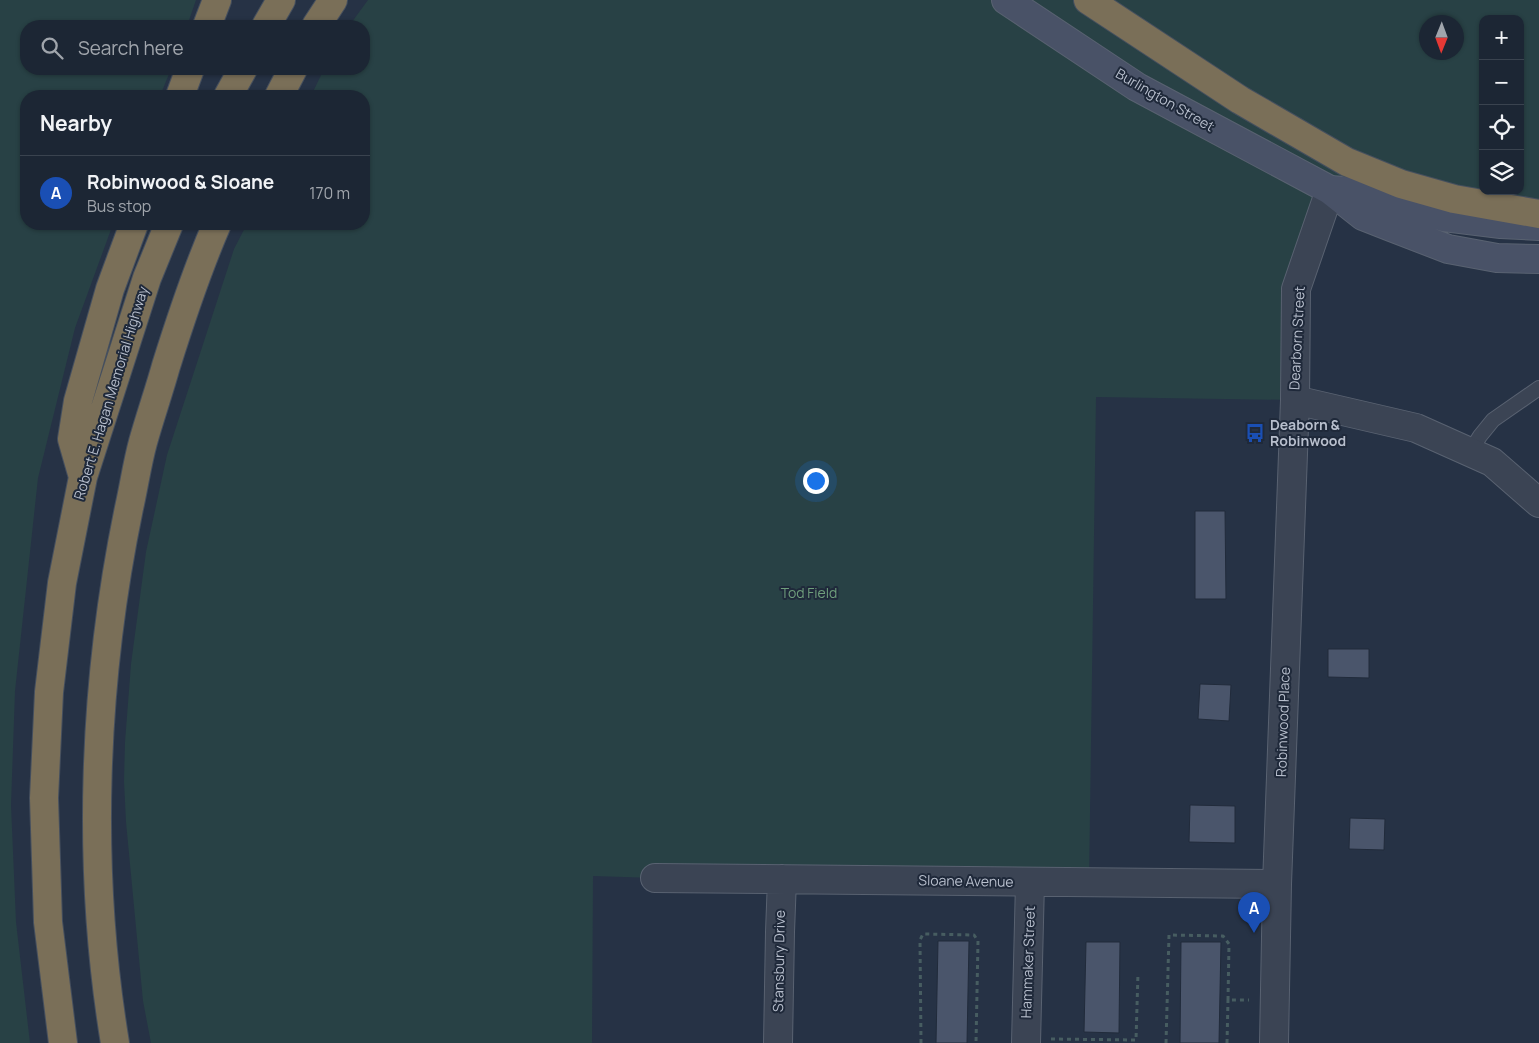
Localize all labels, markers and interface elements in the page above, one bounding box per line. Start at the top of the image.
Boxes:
north arrow [1419,15,1464,60]
map controls [1479,15,1524,195]
button: + [1479,15,1524,60]
search box [20,20,370,75]
icon: search [38,34,66,62]
text: Search here [78,35,184,61]
button: − [1479,60,1524,105]
street label: Burlington Street [1112,64,1218,136]
button: locate [1479,105,1524,150]
text: Nearby [40,109,112,137]
button: layers [1479,150,1524,195]
text: Robinwood & Sloane [87,169,274,195]
text: A [51,182,61,204]
text: 170 m [309,182,350,204]
text: Bus stop [87,195,151,217]
street label: Robert E. Hagan Memorial Highway [69,283,152,502]
street label: Dearborn Street [1284,285,1309,390]
place label: Deaborn & Robinwood [1270,415,1346,450]
bus stop icon: Deaborn & Robinwood [1244,422,1266,444]
your location [803,468,829,494]
park label: Tod Field [781,583,837,602]
street label: Robinwood Place [1271,667,1294,777]
street label: Sloane Avenue [918,870,1014,891]
pin: A [1238,892,1270,933]
street label: Hammaker Street [1016,905,1039,1019]
street label: Stansbury Drive [768,910,789,1012]

